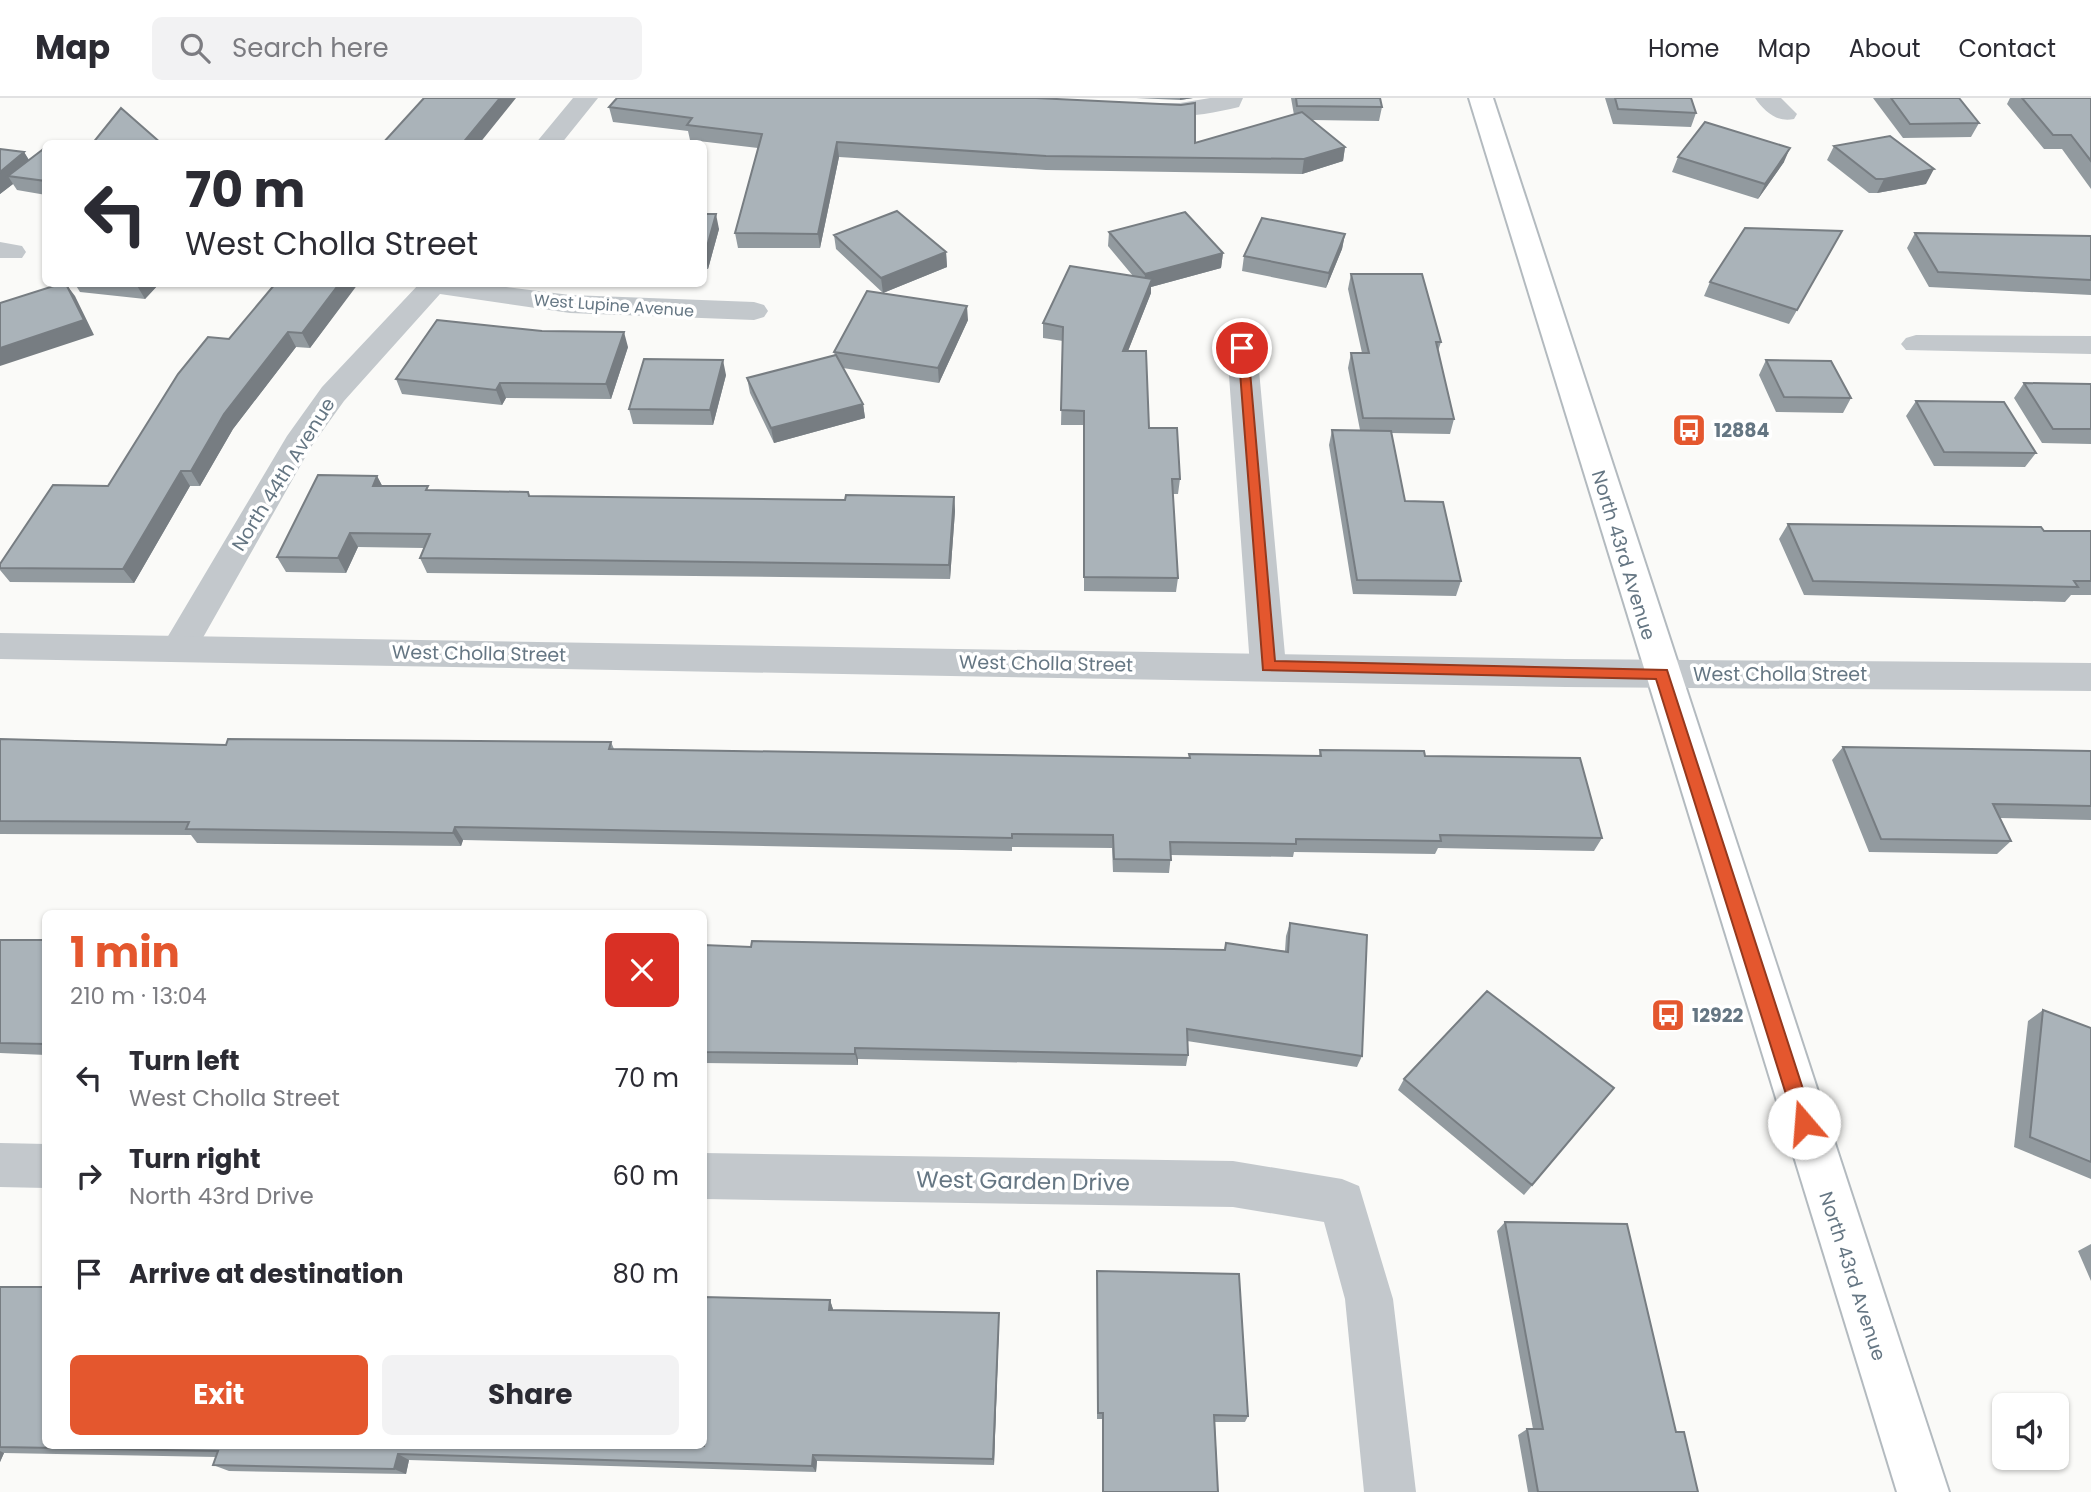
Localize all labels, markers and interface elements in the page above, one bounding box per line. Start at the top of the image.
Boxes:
search box [152,17,642,80]
text: Map [35,24,110,71]
icon: search [176,29,214,67]
text: Search here [232,30,389,66]
text: Home [1648,32,1720,65]
text: Map [1758,32,1811,65]
text: About [1849,32,1920,65]
text: Contact [1958,32,2056,65]
text: 70 m [185,156,305,224]
icon: left [70,168,161,259]
text: West Cholla Street [185,221,478,266]
street label: West Lupine Avenue [533,288,695,323]
pin [1212,318,1272,378]
icon: arrive [1223,329,1261,367]
street label: North 44th Avenue [225,392,342,556]
bus stop icon: 12884 [1670,411,1708,449]
place label: 12884 [1714,417,1770,444]
street label: North 43rd Avenue [1585,467,1662,643]
street label: West Cholla Street [392,638,566,669]
street label: West Cholla Street [959,648,1133,679]
street label: West Cholla Street [1693,661,1867,688]
text: 1 min [70,923,180,982]
button: close [605,933,679,1007]
text: 210 m · 13:04 [70,980,207,1012]
bus stop icon: 12922 [1649,996,1687,1034]
place label: 12922 [1692,1002,1744,1029]
text: Turn left [129,1043,240,1079]
icon: left [70,1059,108,1097]
text: 70 m [615,1060,679,1096]
text: West Cholla Street [129,1082,340,1114]
position arrow [1767,1086,1841,1160]
text: Turn right [129,1141,261,1177]
icon: right [70,1157,108,1195]
text: 60 m [612,1158,679,1194]
street label: West Garden Drive [916,1163,1130,1199]
text: North 43rd Drive [129,1180,314,1212]
street label: North 43rd Avenue [1812,1188,1893,1364]
icon: arrive [70,1255,108,1293]
text: Arrive at destination [129,1256,404,1292]
text: 80 m [613,1256,679,1292]
button: Exit [70,1355,368,1435]
button: Share [382,1355,679,1435]
map controls [1992,1393,2069,1470]
button: sound [1992,1393,2069,1470]

